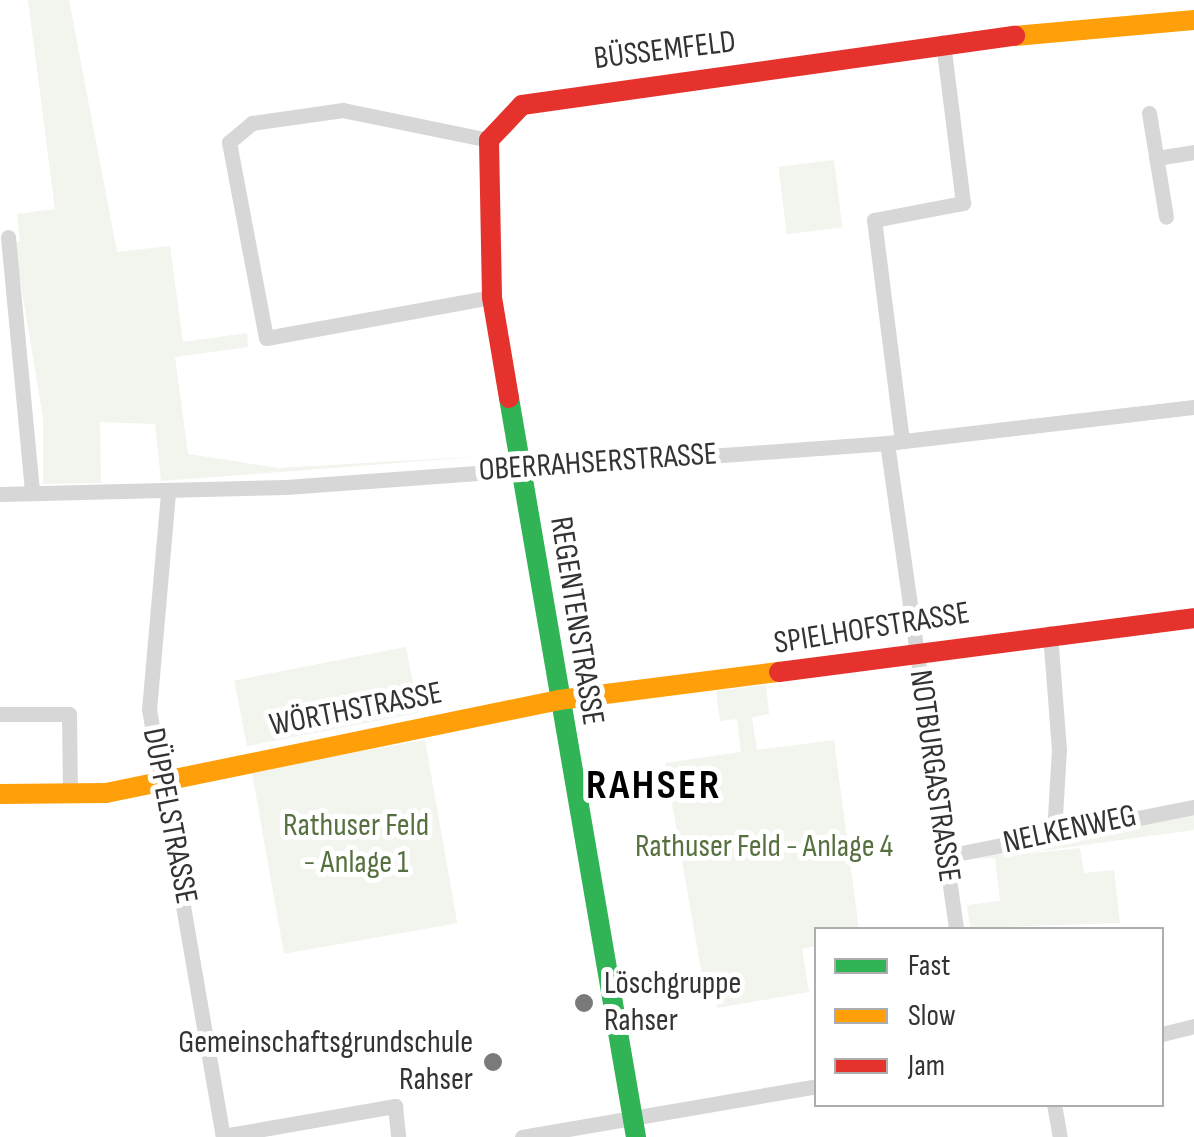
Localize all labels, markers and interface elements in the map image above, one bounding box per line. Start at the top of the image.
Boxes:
street label: BÜSSEMFELD [592,23,738,79]
street label: OBERRAHSERSTRASSE [477,436,719,490]
street label: REGENTENSTRASSE [541,514,611,728]
street label: SPIELHOFSTRASSE [771,595,973,663]
street label: NOTBURGASTRASSE [900,668,968,884]
street label: WÖRTHSTRASSE [267,674,445,746]
street label: DÜPPELSTRASSE [133,725,205,907]
district label: RAHSER [586,761,722,811]
street label: NELKENWEG [1000,797,1140,863]
park label: Rathuser Feld - Anlage 1 [283,808,429,883]
park label: Rathuser Feld - Anlage 4 [635,828,893,866]
legend [814,927,1164,1107]
text: Fast [908,948,950,984]
place label: Löschgruppe Rahser [604,966,741,1041]
marker: Löschgruppe Rahser [573,992,595,1014]
text: Slow [908,998,956,1034]
place label: Gemeinschaftsgrundschule Rahser [178,1025,473,1100]
text: Jam [908,1048,945,1084]
marker: Gemeinschaftsgrundschule Rahser [482,1051,504,1073]

